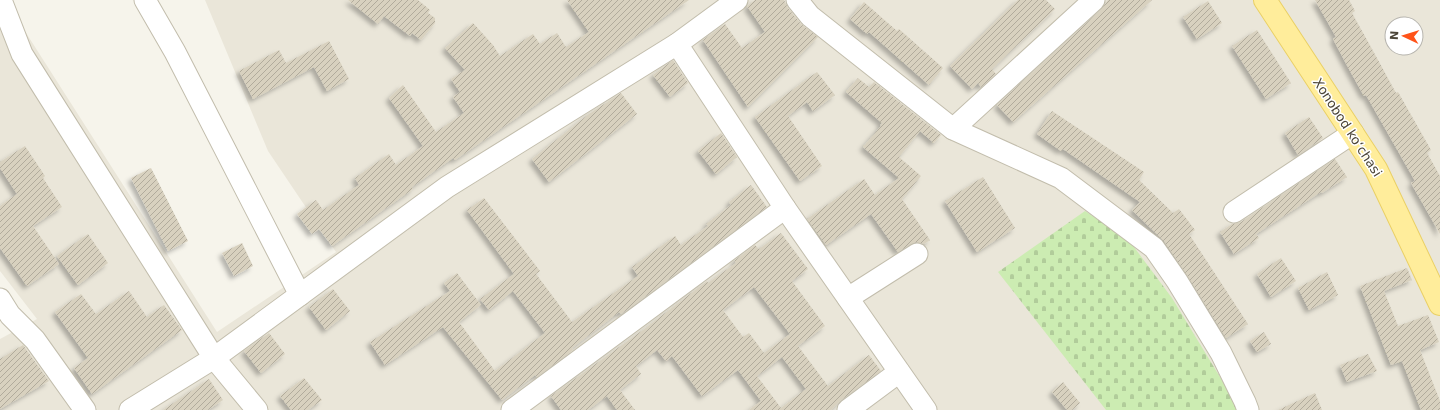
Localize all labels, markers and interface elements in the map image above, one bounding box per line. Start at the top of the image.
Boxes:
north arrow [1384,16,1424,56]
text: N [1388,30,1401,40]
street label: Xonobod koʻchasi [1310,75,1385,179]

